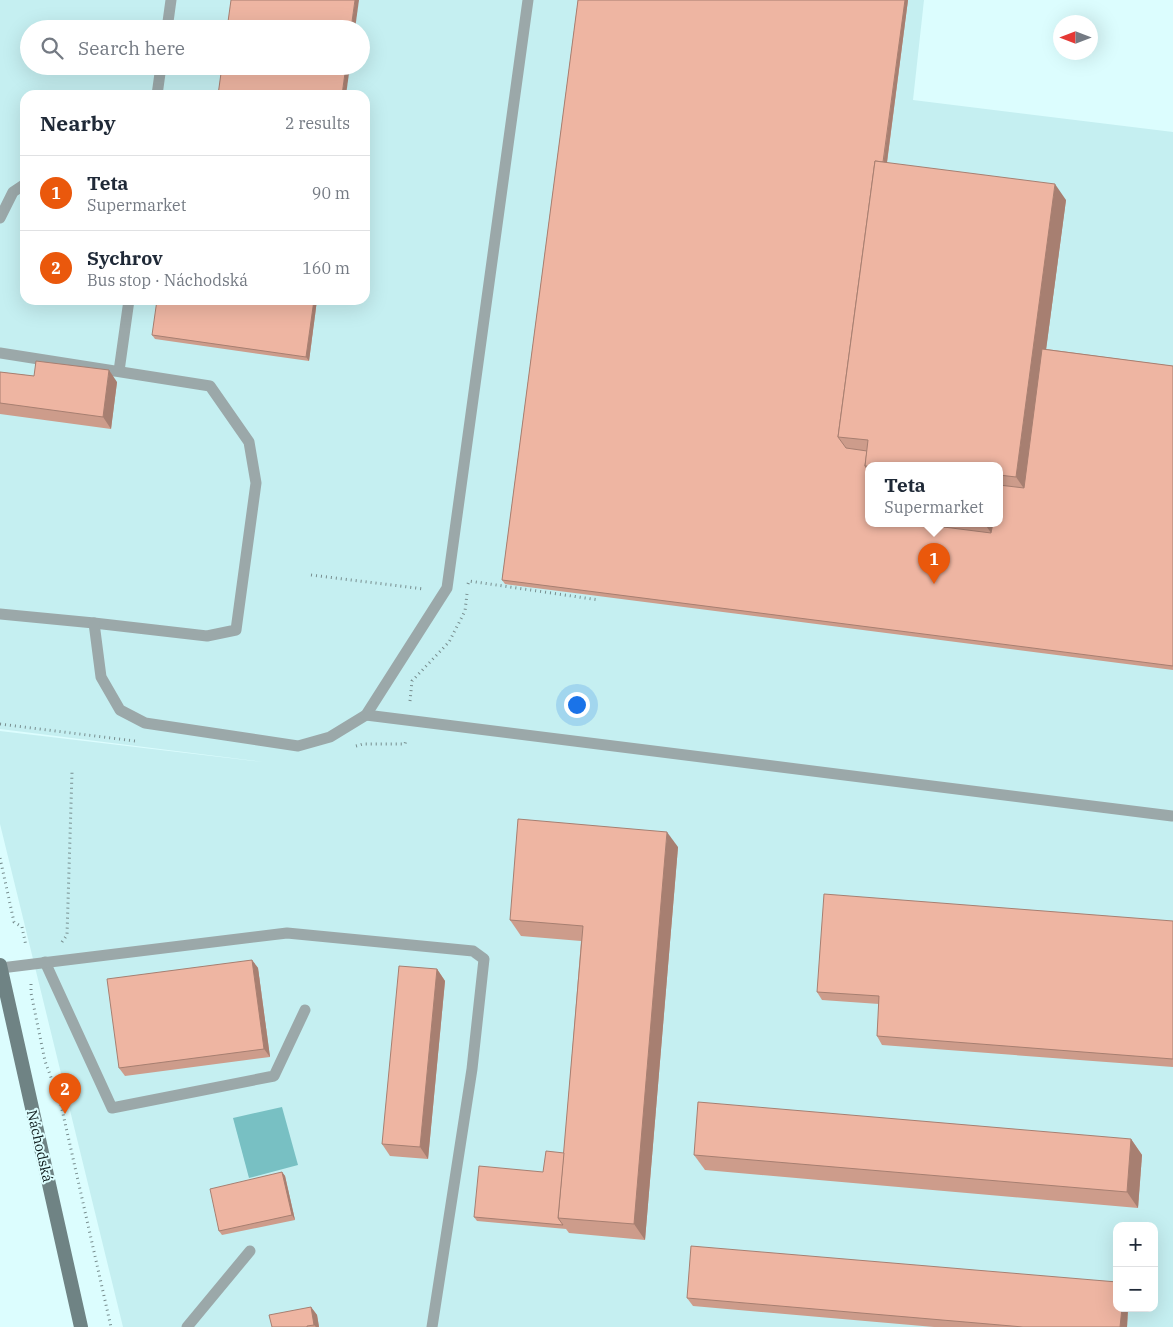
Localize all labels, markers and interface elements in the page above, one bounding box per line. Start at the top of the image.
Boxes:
north arrow [1053,15,1098,60]
search box [20,20,370,75]
icon: search [38,34,66,62]
text: Search here [78,36,185,60]
text: Nearby [40,109,116,137]
text: 2 results [285,113,350,133]
text: Teta [87,171,128,195]
text: 1 [51,183,61,203]
text: 90 m [312,183,350,203]
text: Supermarket [87,195,186,215]
text: Sychrov [87,246,163,270]
text: 2 [51,258,61,278]
text: 160 m [302,258,350,278]
text: Bus stop · Náchodská [87,270,248,290]
popup [865,462,1003,527]
text: Teta [884,473,926,497]
text: Supermarket [884,497,984,517]
pin: 1 [918,543,950,584]
your location [564,692,590,718]
pin: 2 [49,1073,81,1114]
street label: Náchodská [23,1108,57,1184]
map controls [1113,1222,1158,1312]
button: + [1113,1222,1158,1267]
button: − [1113,1267,1158,1312]

